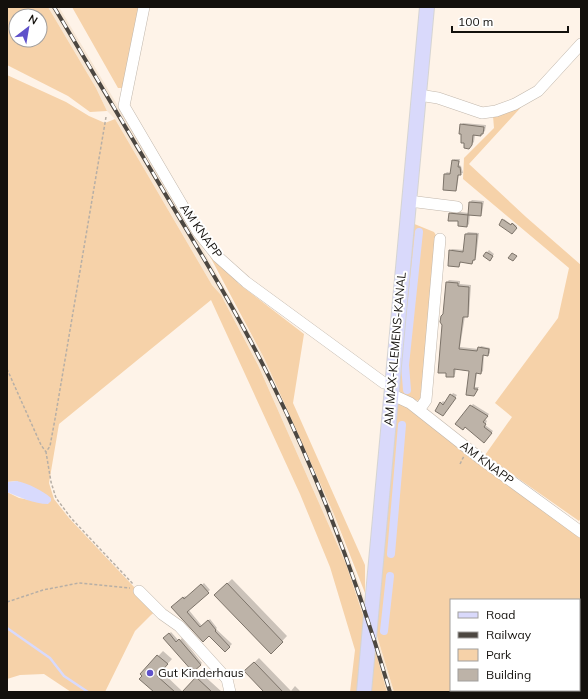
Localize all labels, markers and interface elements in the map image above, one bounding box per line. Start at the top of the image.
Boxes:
north arrow [8,8,48,48]
scale bar [452,8,568,34]
text: N [26,11,40,28]
text: 100 m [458,14,493,29]
street label: AM KNAPP [177,200,226,261]
street label: AM MAX-KLEMENS-KANAL [380,271,409,426]
street label: AM KNAPP [458,438,517,488]
legend [450,599,580,691]
text: Road [486,607,515,622]
text: Railway [486,627,532,642]
text: Park [486,647,512,662]
place label: Gut Kinderhaus [158,665,244,680]
text: Building [486,667,531,682]
marker: Gut Kinderhaus [145,668,155,678]

